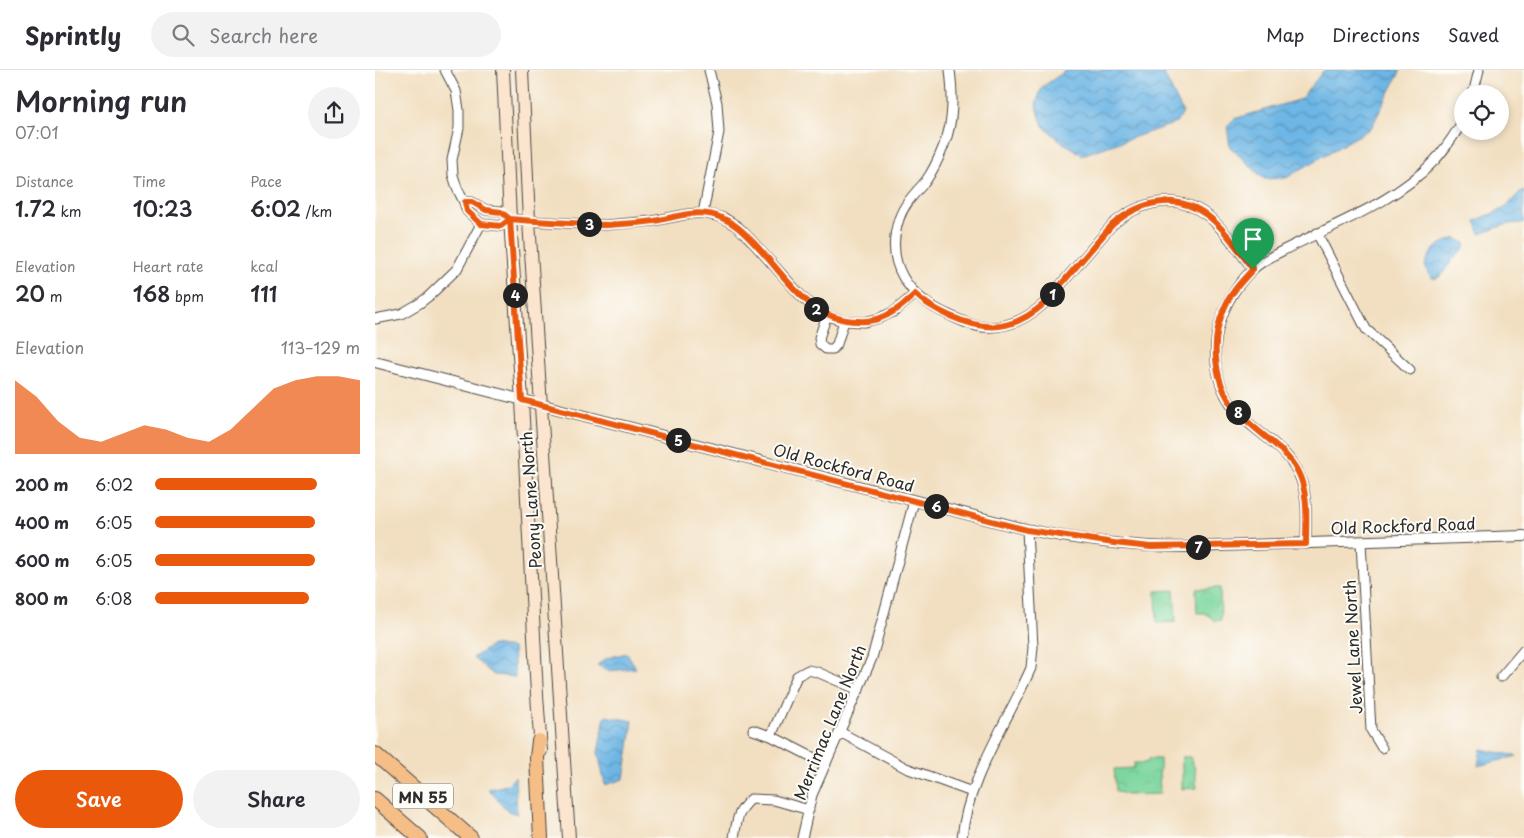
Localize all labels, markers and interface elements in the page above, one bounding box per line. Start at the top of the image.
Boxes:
search box [151,12,501,57]
text: Sprintly [25,17,121,53]
icon: search [169,21,197,49]
text: Search here [209,21,318,49]
text: Map [1266,21,1304,48]
text: Directions [1332,21,1420,48]
text: Saved [1448,21,1499,48]
text: Morning run [15,79,187,122]
map controls [1454,85,1509,140]
button: locate [1454,85,1509,140]
button: share [308,87,360,139]
text: 07:01 [15,120,59,144]
text: Distance [15,171,74,192]
text: Time [133,171,166,192]
text: Pace [250,171,282,192]
text: 1.72 [15,192,56,224]
text: 10:23 [133,192,192,224]
text: 6:02 [250,192,301,224]
text: km [56,201,82,222]
text: /km [301,201,332,222]
pin: 3 [577,212,601,236]
text: 3 [585,214,594,235]
pin [1232,218,1274,269]
icon: arrive [1239,225,1267,253]
text: Elevation [15,256,75,277]
text: Heart rate [133,256,203,277]
text: kcal [250,256,278,277]
text: 20 [15,277,45,309]
text: 168 [133,277,170,309]
text: 111 [250,277,277,309]
pin: 4 [503,282,527,308]
pin: 1 [1039,282,1065,306]
text: 1 [1049,284,1056,305]
text: 4 [511,285,520,306]
text: m [45,286,62,307]
text: bpm [170,286,204,307]
pin: 2 [803,296,829,322]
text: 2 [812,299,821,320]
text: Elevation [15,335,84,359]
text: 113–129 m [281,335,360,359]
pin: 8 [1225,400,1251,424]
text: 8 [1234,402,1243,423]
pin: 5 [665,428,691,452]
text: 5 [674,430,683,451]
street label: Peony Lane North [513,431,547,569]
street label: Old Rockford Road [771,437,917,497]
text: 200 m [15,472,69,496]
text: 6:02 [95,472,133,496]
pin: 6 [923,494,949,518]
text: 6 [932,496,941,517]
text: 400 m [15,510,69,534]
text: 6:05 [95,510,133,534]
street label: Old Rockford Road [1330,510,1476,540]
pin: 7 [1185,534,1211,560]
text: 7 [1194,537,1203,558]
text: 600 m [15,548,69,572]
text: 6:05 [95,548,133,572]
street label: Jewel Lane North [1336,579,1368,715]
text: 800 m [15,586,68,610]
text: 6:08 [95,586,132,610]
street label: Merrimac Lane North [787,641,871,803]
button: Save [15,770,183,828]
button: Share [193,770,360,828]
road number: MN 55 [393,784,453,808]

